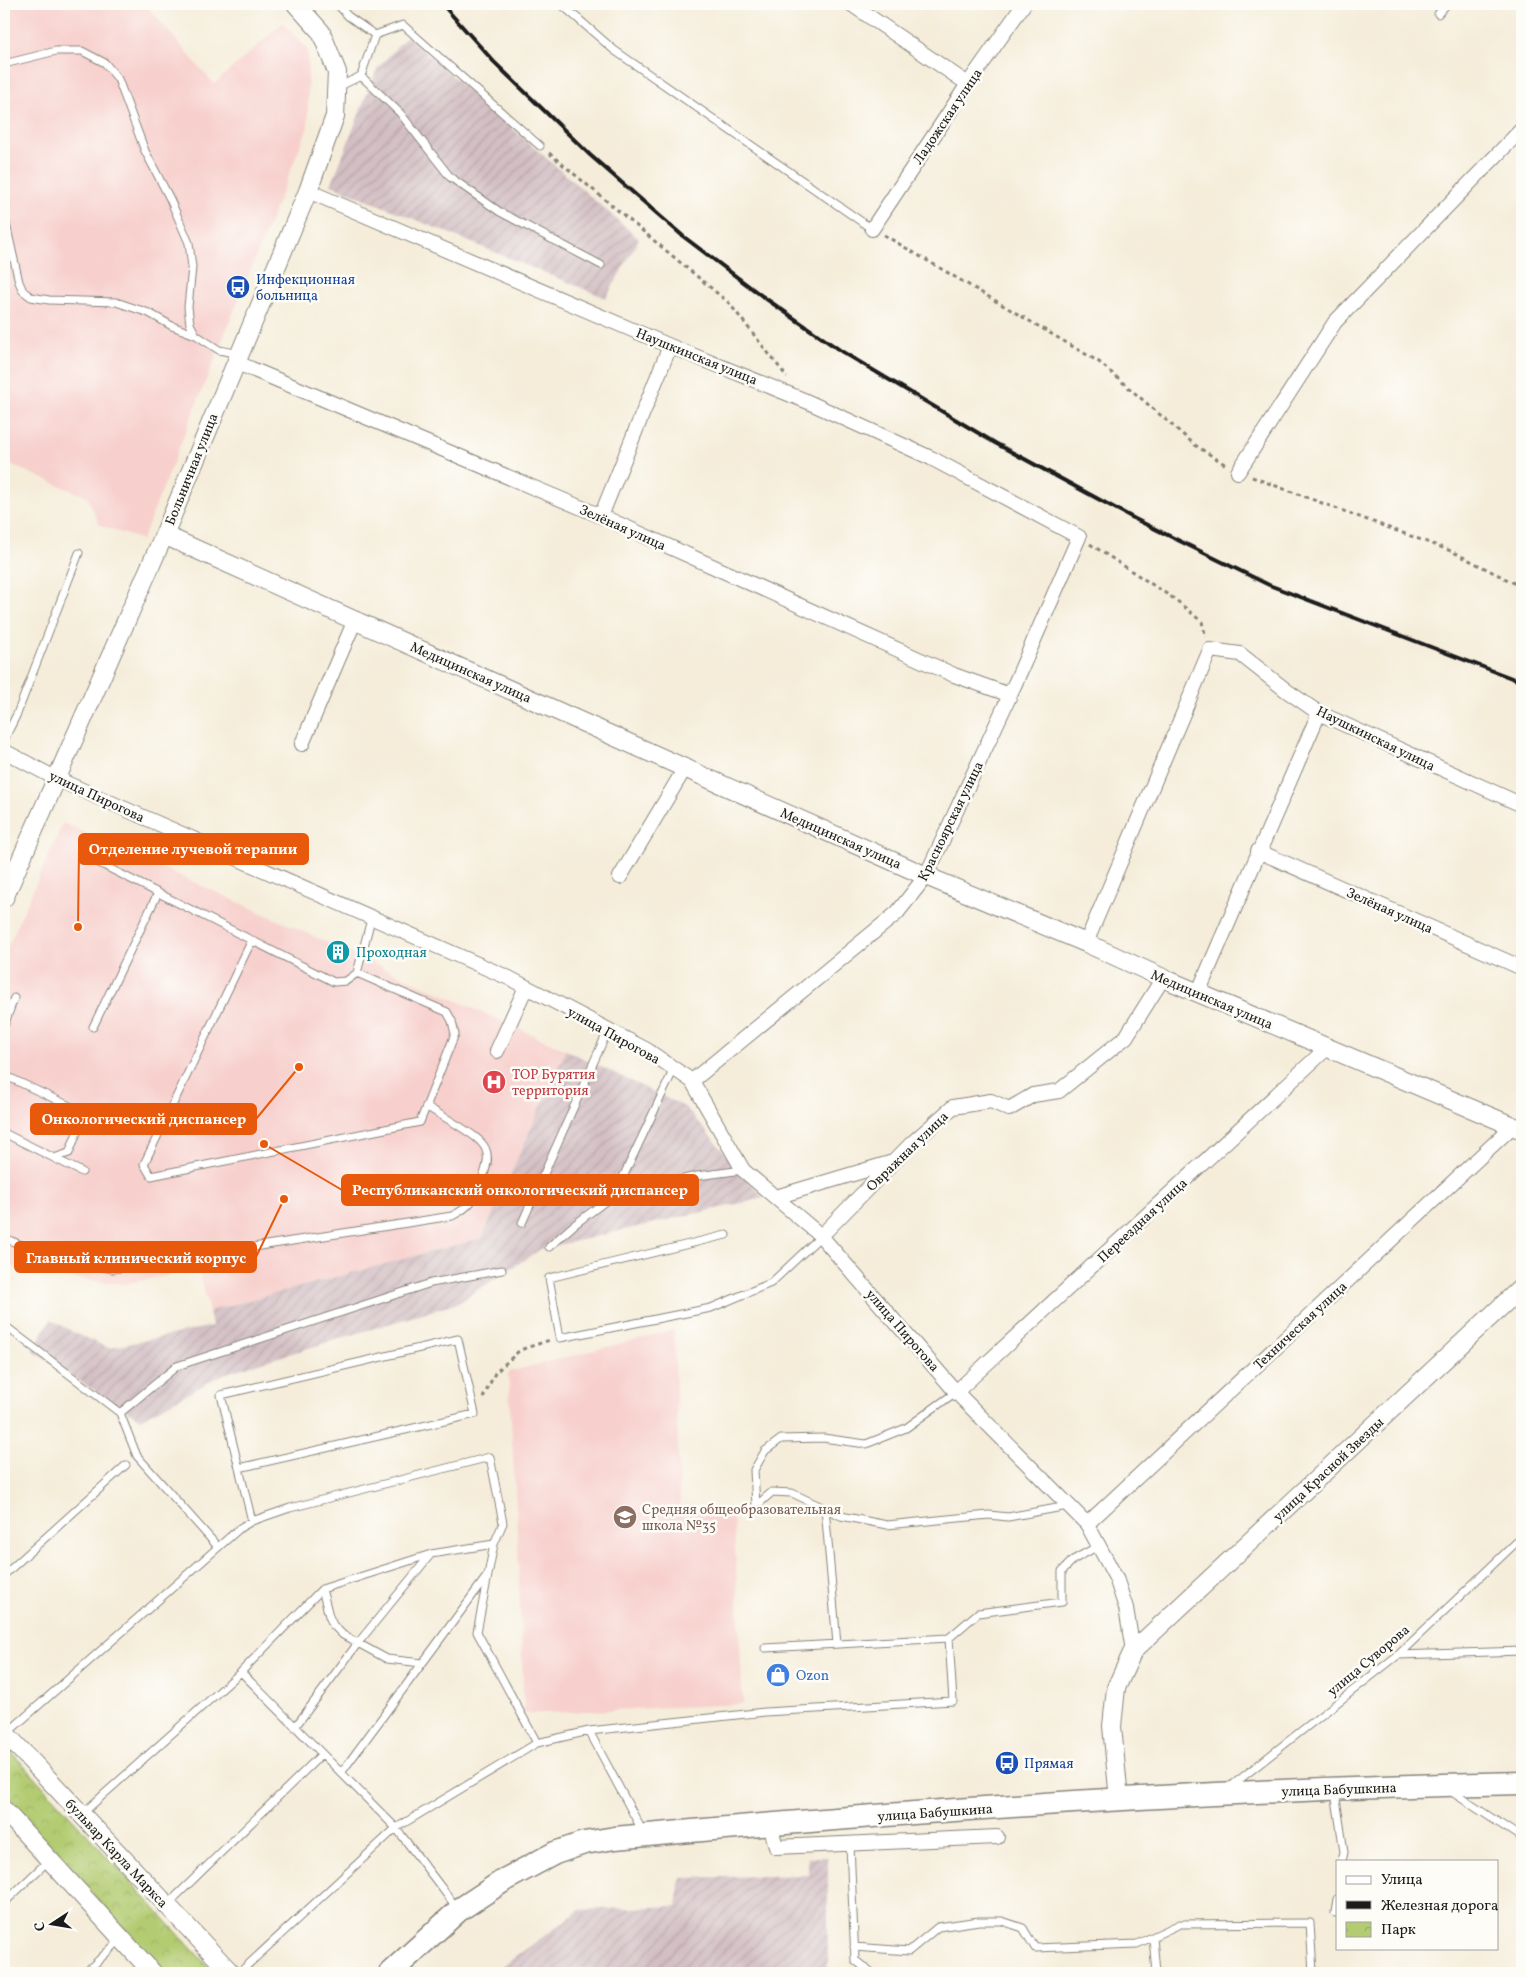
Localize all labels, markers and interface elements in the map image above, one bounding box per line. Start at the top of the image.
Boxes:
street label: Ладожская улица [909,65,987,168]
place label: Инфекционная больница [256,271,355,306]
bus stop icon: Инфекционная больница [225,274,251,300]
street label: Наушкинская улица [633,324,760,391]
street label: Больничная улица [161,411,224,528]
street label: Зелёная улица [576,501,669,556]
street label: Медицинская улица [407,638,534,709]
street label: Наушкинская улица [1313,702,1438,776]
street label: Красноярская улица [914,758,989,885]
street label: улица Пирогова [45,767,147,828]
street label: Медицинская улица [777,804,904,875]
callout: Отделение лучевой терапии [79,834,308,864]
text: Отделение лучевой терапии [89,840,298,861]
street label: Зелёная улица [1343,884,1436,939]
building icon: Проходная [325,939,351,965]
place label: Проходная [356,944,427,963]
street label: Медицинская улица [1147,966,1275,1035]
street label: улица Пирогова [563,1003,663,1070]
place label: ТОР Бурятия территория [512,1066,595,1101]
hospital icon: ТОР Бурятия территория [481,1069,507,1095]
callout: Онкологический диспансер [31,1104,256,1134]
street label: Овражная улица [863,1108,953,1196]
text: Онкологический диспансер [42,1110,246,1131]
street label: Переездная улица [1094,1174,1192,1268]
callout: Республиканский онкологический диспансер [342,1175,698,1205]
text: Республиканский онкологический диспансер [352,1181,688,1202]
callout: Главный клинический корпус [15,1242,256,1272]
text: Главный клинический корпус [26,1249,246,1270]
street label: Техническая улица [1250,1278,1352,1375]
street label: улица Пирогова [861,1286,943,1376]
street label: улица Красной Звезды [1269,1413,1389,1527]
place label: Средняя общеобразовательная школа №35 [642,1501,841,1536]
school or university icon: Средняя общеобразовательная школа №35 [612,1504,638,1530]
street label: улица Суворова [1324,1621,1414,1701]
shop icon: Ozon [765,1662,791,1688]
place label: Ozon [796,1667,829,1686]
bus stop icon: Прямая [994,1750,1020,1776]
place label: Прямая [1024,1755,1073,1774]
street label: улица Бабушкина [1281,1779,1397,1802]
street label: бульвар Карла Маркса [60,1795,172,1913]
street label: улица Бабушкина [877,1800,993,1827]
legend [1336,1860,1498,1950]
text: Улица [1381,1870,1423,1891]
text: Железная дорога [1381,1896,1498,1917]
north arrow [28,1900,78,1950]
text: С [31,1920,51,1933]
text: Парк [1381,1920,1416,1941]

